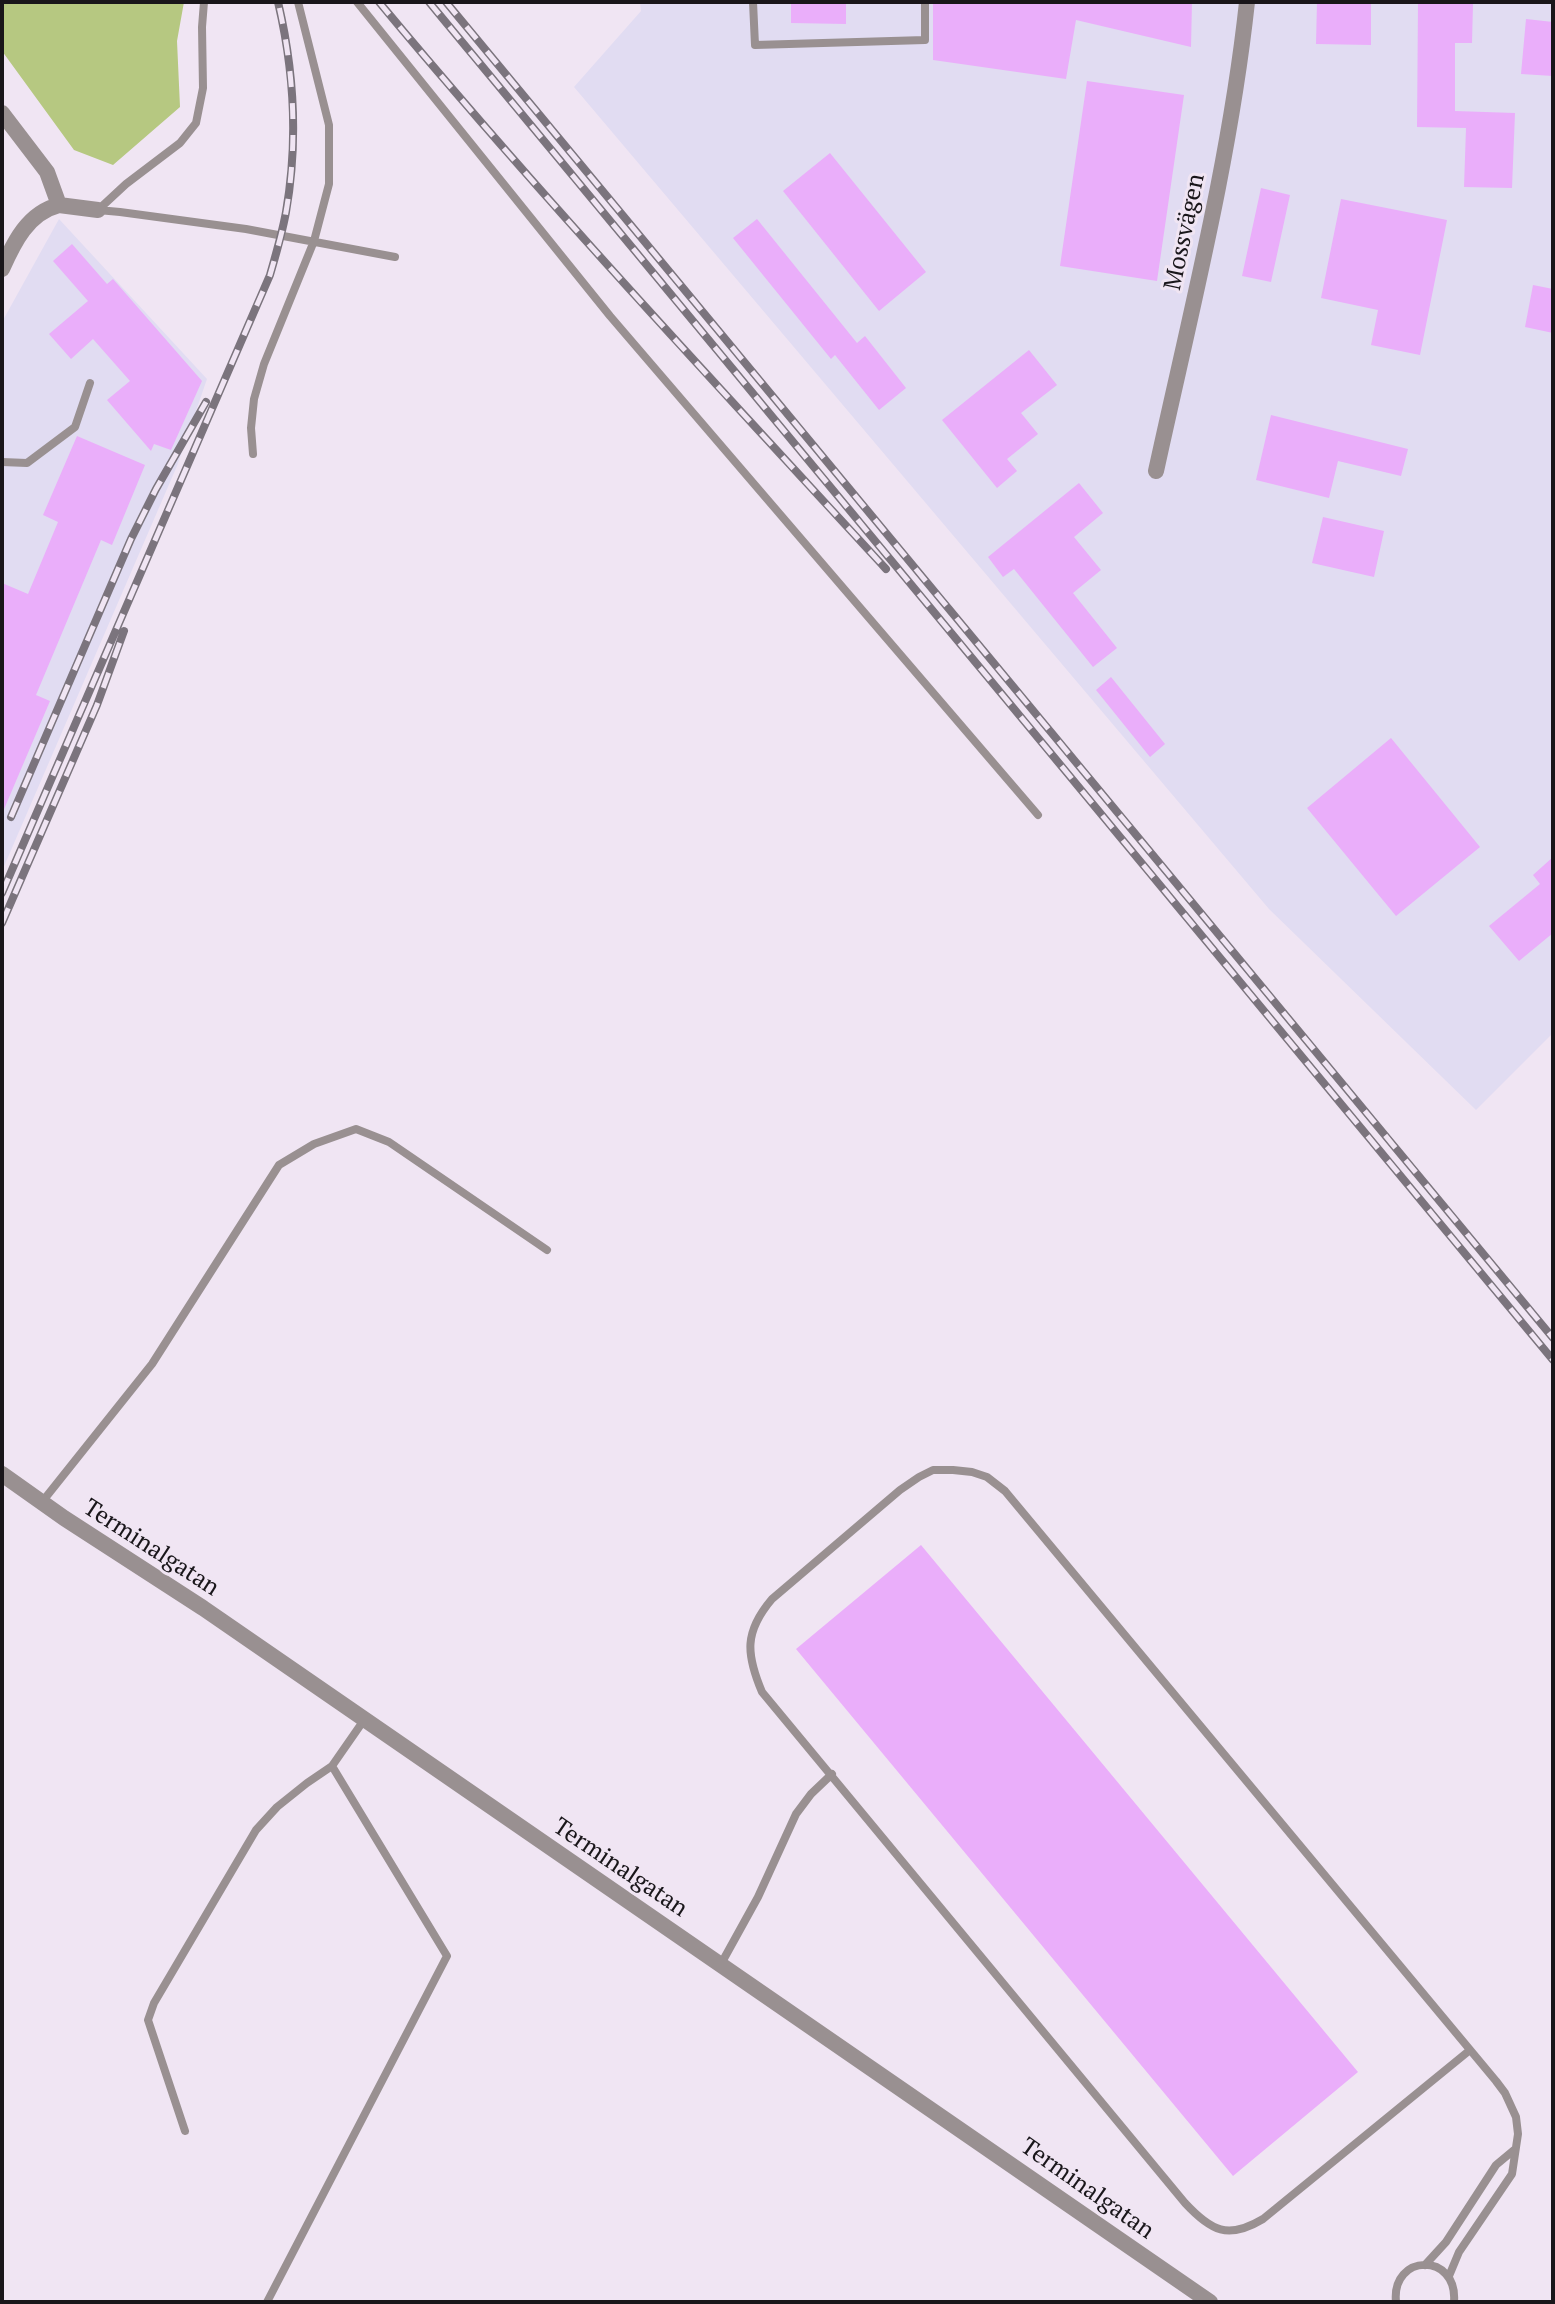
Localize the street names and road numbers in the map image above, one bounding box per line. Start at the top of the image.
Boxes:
street label: Mossvägen [1159,171,1211,293]
street label: Terminalgatan [78,1493,224,1603]
street label: Terminalgatan [547,1812,693,1924]
street label: Terminalgatan [1015,2132,1159,2246]

